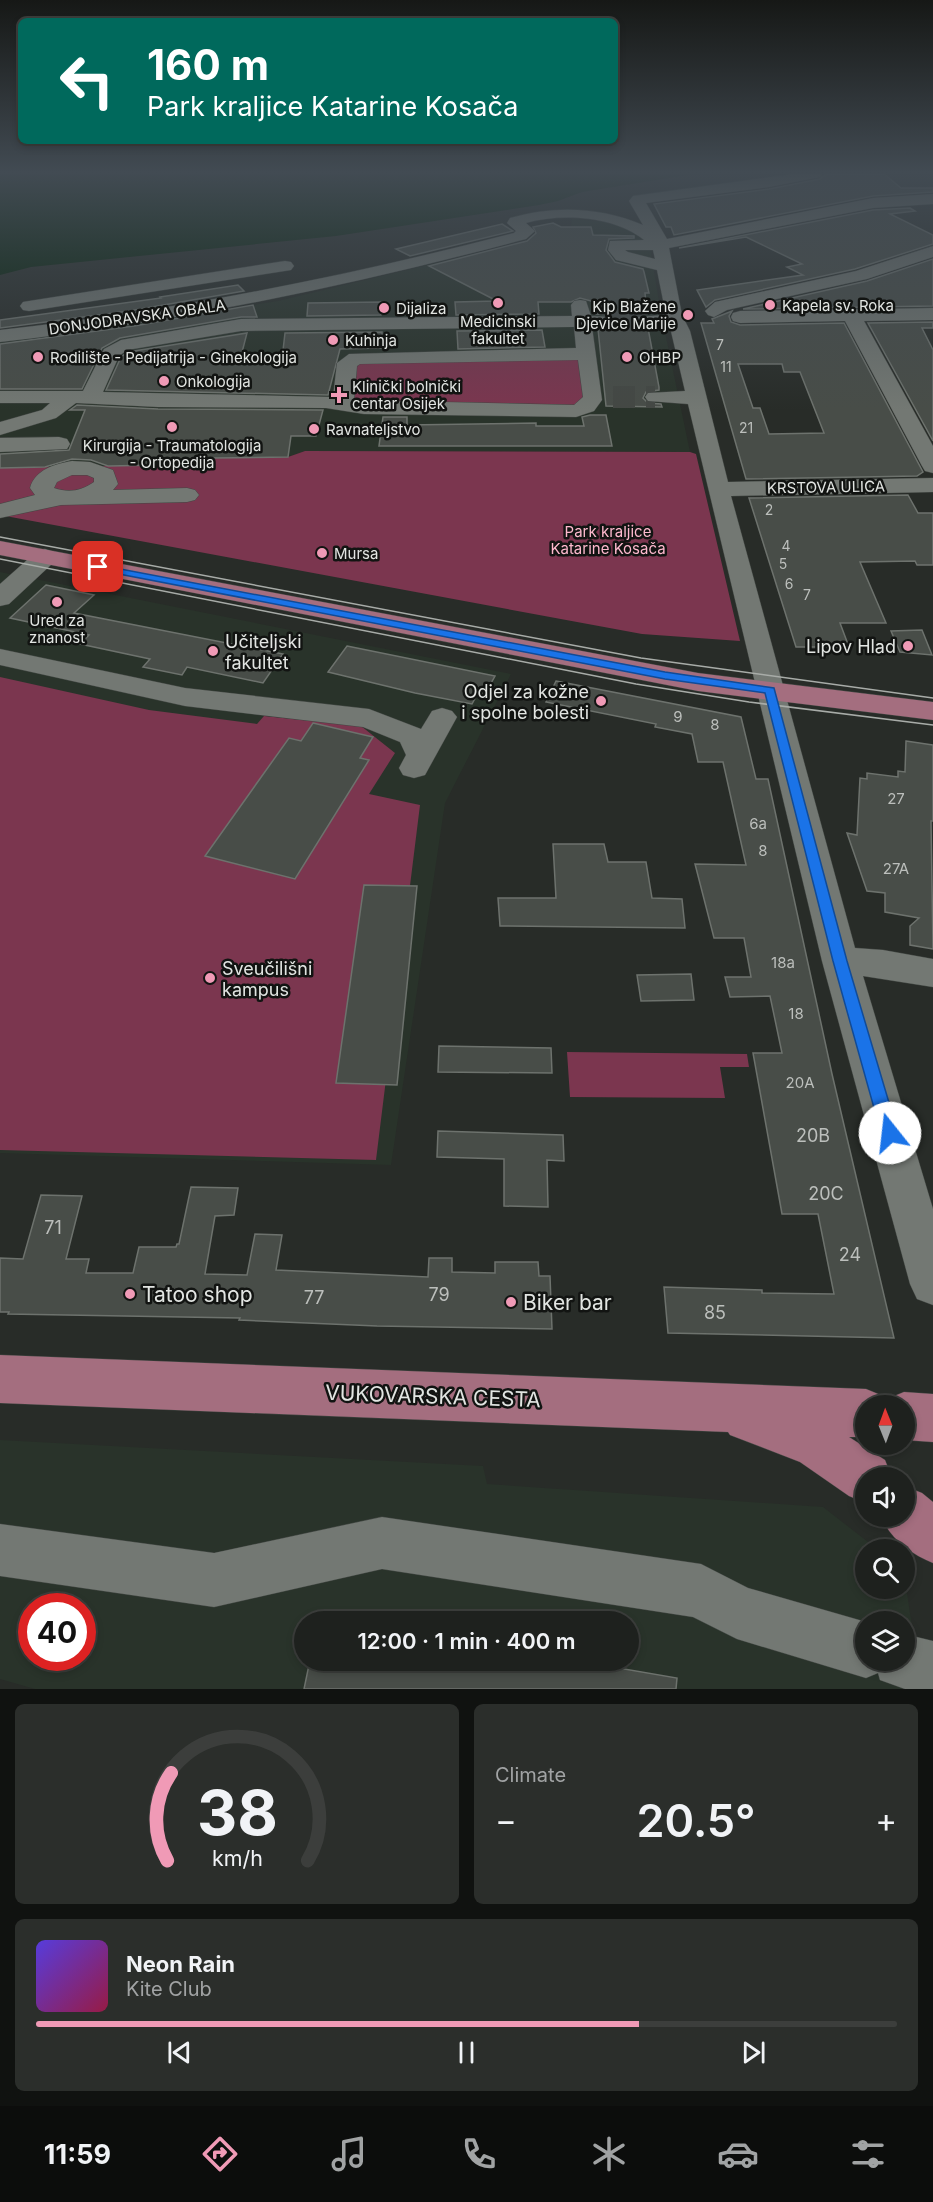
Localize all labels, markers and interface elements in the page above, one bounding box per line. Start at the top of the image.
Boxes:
text: 160 m [147,39,269,90]
icon: left [48,42,126,120]
text: Park kraljice Katarine Kosača [147,90,518,123]
street label: DONJODRAVSKA OBALA [47,295,227,339]
marker: Medicinski fakultet [491,296,505,310]
place label: Kapela sv. Roka [782,296,894,315]
place label: Kip Blažene Djevice Marije [576,297,676,333]
marker: Kapela sv. Roka [763,298,777,312]
place label: Dijaliza [396,299,447,318]
marker: Dijaliza [377,301,391,315]
marker: Kip Blažene Djevice Marije [681,308,695,322]
place label: Medicinski fakultet [460,312,536,348]
place label: Kuhinja [345,331,397,350]
marker: Kuhinja [326,333,340,347]
house number: 7 [716,336,724,353]
place label: Rodilište - Pedijatrija - Ginekologija [50,348,297,367]
place label: OHBP [639,348,681,367]
marker: Rodilište - Pedijatrija - Ginekologija [31,350,45,364]
marker: OHBP [620,350,634,364]
house number: 11 [720,358,732,375]
place label: Onkologija [176,372,251,391]
marker: Onkologija [157,374,171,388]
place label: Klinički bolnički centar Osijek [352,377,461,413]
marker: Klinički bolnički centar Osijek [330,386,348,404]
house number: 21 [739,419,753,436]
marker: Kirurgija - Traumatologija - Ortopedija [165,420,179,434]
place label: Ravnateljstvo [326,420,421,439]
marker: Ravnateljstvo [307,422,321,436]
place label: Kirurgija - Traumatologija - Ortopedija [83,436,261,472]
street label: KRSTOVA ULICA [767,476,885,498]
house number: 2 [765,501,773,518]
park label: Park kraljice Katarine Kosača [550,522,666,558]
house number: 4 [781,537,791,554]
pin [72,541,123,592]
place label: Mursa [334,544,378,563]
marker: Mursa [315,546,329,560]
icon: arrive [81,550,114,583]
house number: 5 [779,555,787,572]
house number: 6 [785,575,793,592]
house number: 7 [803,586,811,603]
marker: Ured za znanost [50,595,64,609]
place label: Ured za znanost [29,611,85,647]
place label: Učiteljski fakultet [225,631,302,673]
place label: Lipov Hlad [806,636,896,657]
marker: Lipov Hlad [901,639,915,653]
marker: Učiteljski fakultet [206,644,220,658]
place label: Odjel za kožne i spolne bolesti [461,681,589,723]
marker: Odjel za kožne i spolne bolesti [594,694,608,708]
house number: 9 [673,707,683,726]
house number: 8 [710,715,720,734]
house number: 27 [887,789,905,808]
house number: 6a [749,814,767,833]
house number: 8 [758,841,768,860]
house number: 27A [883,859,909,878]
house number: 18a [771,953,795,972]
place label: Sveučilišni kampus [222,958,312,1000]
marker: Sveučilišni kampus [203,971,217,985]
house number: 18 [788,1004,804,1023]
house number: 20A [786,1073,814,1092]
position arrow [858,1101,922,1165]
house number: 20B [796,1125,830,1146]
house number: 20C [808,1183,844,1204]
house number: 71 [44,1217,62,1238]
house number: 24 [839,1244,861,1265]
place label: Tatoo shop [142,1282,253,1307]
house number: 79 [428,1284,450,1305]
marker: Tatoo shop [123,1287,137,1301]
house number: 77 [304,1287,324,1308]
place label: Biker bar [523,1290,612,1315]
marker: Biker bar [504,1295,518,1309]
house number: 85 [704,1302,726,1323]
street label: VUKOVARSKA CESTA [325,1380,541,1412]
north arrow [855,1395,915,1455]
map controls [855,1395,915,1671]
button: sound [855,1467,915,1527]
button: search [855,1539,915,1599]
speed limit sign: 40 [18,1593,96,1671]
button: layers [855,1611,915,1671]
text: 12:00 · 1 min · 400 m [357,1628,576,1654]
text: Climate [495,1763,566,1787]
text: 38 [197,1775,277,1850]
text: 20.5° [636,1793,756,1848]
text: − [495,1800,517,1840]
text: + [875,1800,897,1840]
text: km/h [212,1845,262,1871]
text: Neon Rain [126,1951,235,1977]
text: Kite Club [126,1977,212,2001]
icon: previous [163,2036,196,2069]
icon: pause [450,2036,483,2069]
icon: next [737,2036,770,2069]
icon: directions [199,2133,241,2175]
icon: music [328,2133,370,2175]
icon: phone [458,2133,500,2175]
icon: climate [588,2133,630,2175]
icon: car [717,2133,759,2175]
icon: filters [847,2133,889,2175]
text: 11:59 [44,2138,111,2171]

